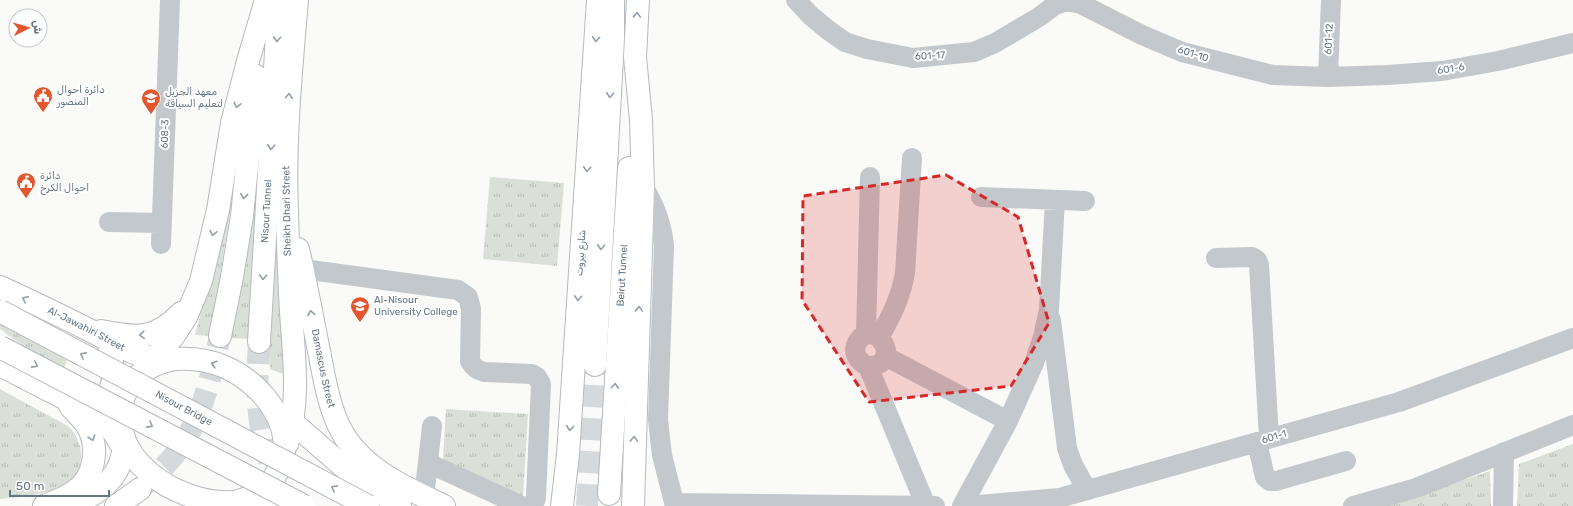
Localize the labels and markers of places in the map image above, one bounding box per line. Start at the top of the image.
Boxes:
place label: دائرة احوال المنصور [56,84,105,108]
public building icon: دائرة احوال المنصور [32,85,54,113]
place label: معهد الجزيل لتعليم السياقة [165,86,223,110]
school or university icon: معهد الجزيل لتعليم السياقة [140,87,162,115]
place label: دائرة احوال الكرخ [40,170,89,195]
public building icon: دائرة احوال الكرخ [15,171,37,199]
place label: Al-Nisour University College [374,294,458,318]
school or university icon: Al-Nisour University College [349,295,371,323]

